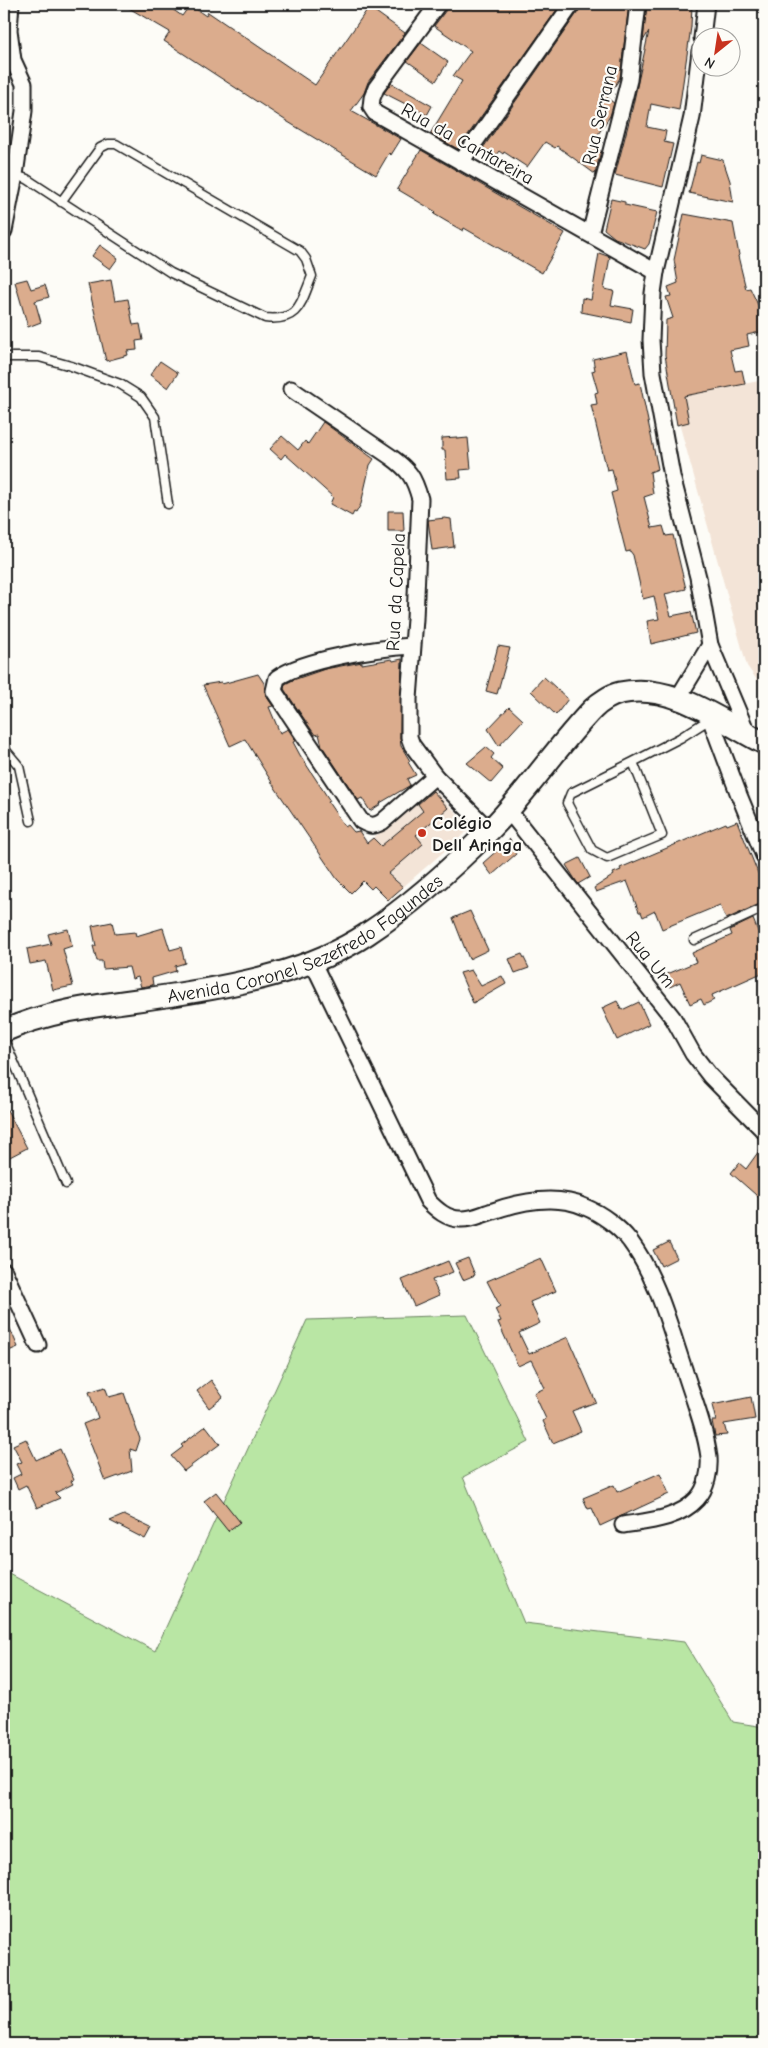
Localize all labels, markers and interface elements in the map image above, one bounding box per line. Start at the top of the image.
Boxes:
north arrow [690,28,740,78]
text: N [702,53,718,72]
street label: Rua Serrana [578,63,622,167]
street label: Rua da Cantareira [397,98,538,189]
street label: Rua da Capela [382,532,410,652]
place label: Colégio Dell Aringa [432,812,522,856]
marker: Colégio Dell Aringa [416,827,428,839]
street label: Avenida Coronel Sezefredo Fagundes [166,870,448,1008]
street label: Rua Um [621,927,680,992]

